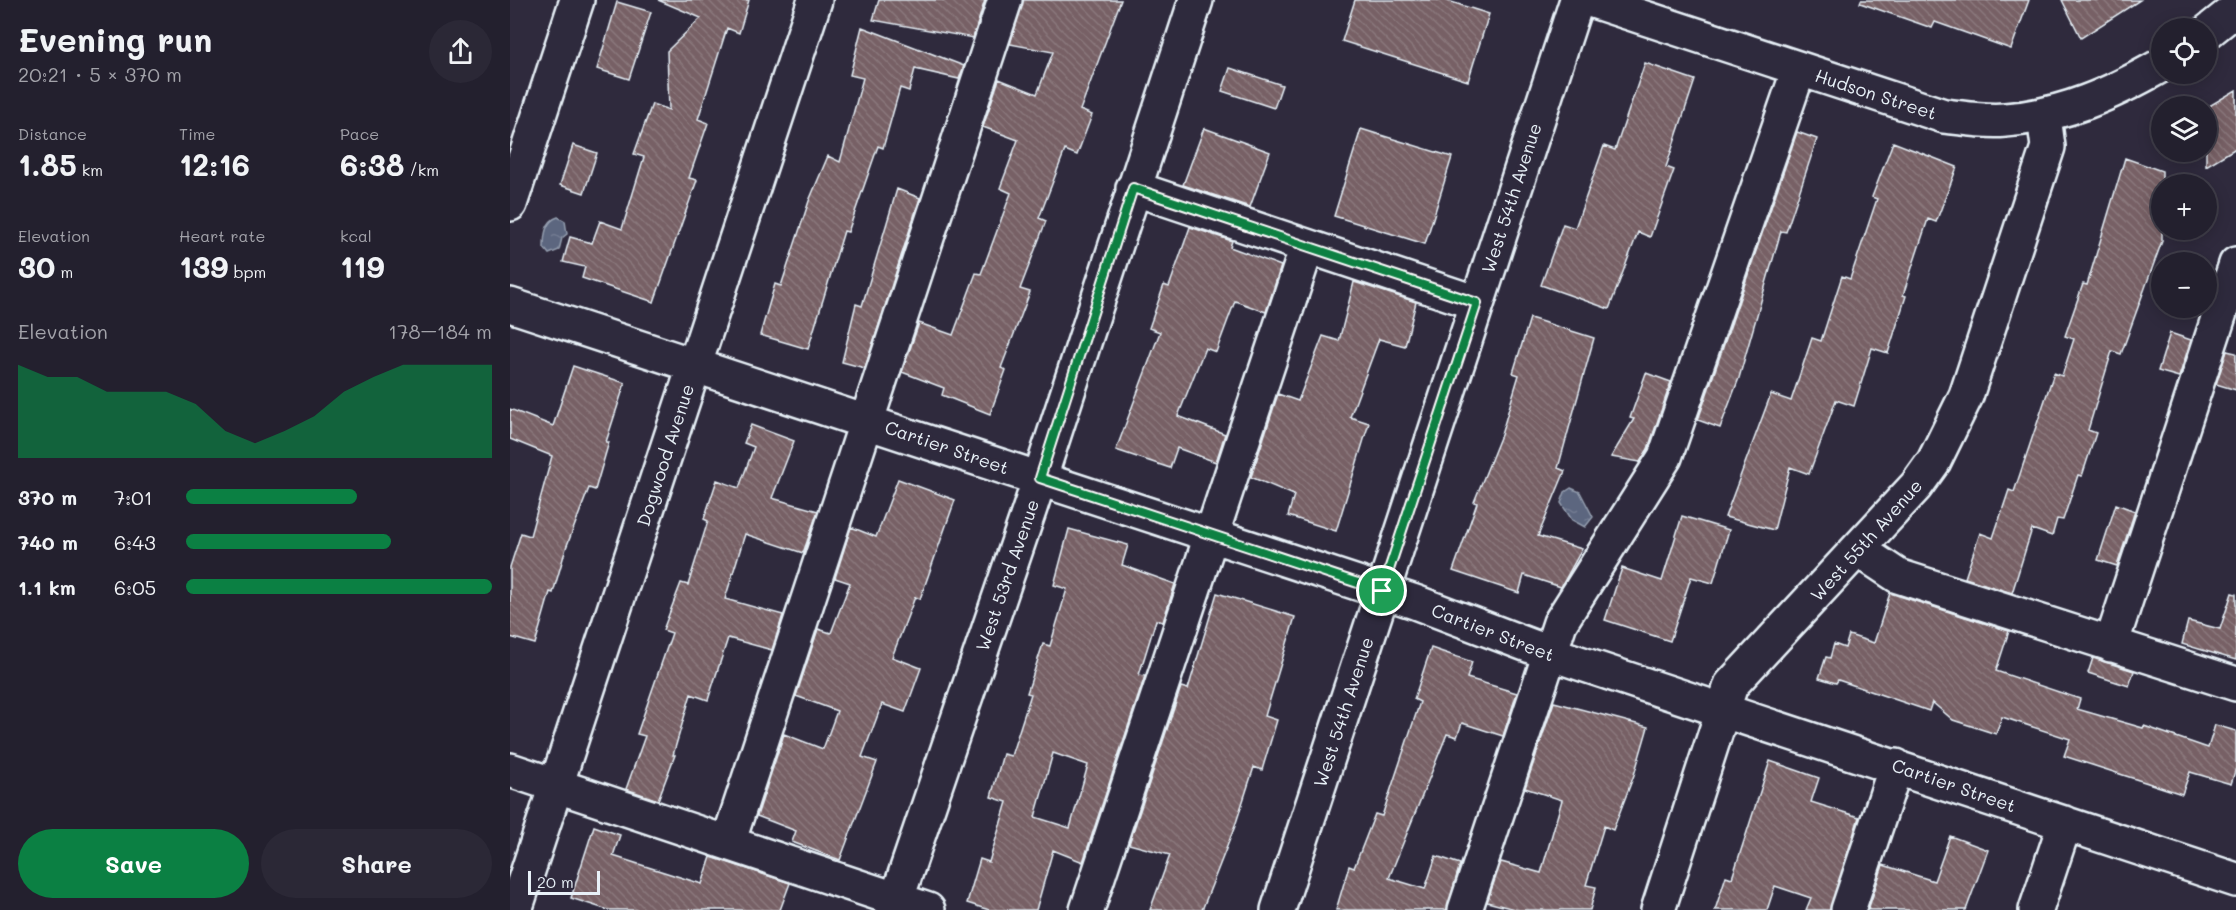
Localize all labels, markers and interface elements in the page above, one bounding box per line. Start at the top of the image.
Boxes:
text: Evening run [18,17,212,60]
map controls [2151,18,2217,318]
button: locate [2151,18,2217,84]
button: share [429,20,492,83]
text: 20:21 · 5 × 370 m [18,61,182,87]
street label: Hudson Street [1812,63,1940,125]
button: layers [2151,96,2217,162]
street label: West 54th Avenue [1475,120,1547,276]
text: Distance [18,123,87,144]
text: Time [179,123,215,144]
text: Pace [340,123,379,144]
text: 1.85 [18,144,77,184]
text: 12:16 [179,144,250,184]
text: 6:38 [340,144,404,184]
text: km [77,159,103,180]
text: /km [404,159,439,180]
button: + [2151,174,2217,240]
text: Elevation [18,225,90,246]
text: Heart rate [179,225,265,246]
text: kcal [340,225,372,246]
text: 30 [18,246,55,286]
text: 139 [179,246,228,286]
text: 119 [340,246,385,286]
button: − [2151,252,2217,318]
text: m [55,261,73,282]
text: bpm [228,261,266,282]
text: Elevation [18,318,108,344]
text: 178–184 m [388,318,492,344]
street label: Dogwood Avenue [631,381,699,529]
street label: Cartier Street [882,415,1012,479]
street label: West 55th Avenue [1805,474,1927,606]
text: 370 m [18,484,77,510]
text: 7:01 [114,484,153,510]
street label: West 53rd Avenue [970,496,1044,654]
text: 740 m [18,529,78,555]
text: 6:43 [114,529,156,555]
pin [1356,565,1407,616]
text: 1.1 km [18,574,76,600]
text: 6:05 [114,574,156,600]
icon: arrive [1365,574,1398,607]
street label: Cartier Street [1428,598,1558,666]
street label: West 54th Avenue [1307,634,1379,790]
street label: Cartier Street [1889,753,2019,817]
button: Save [18,829,249,898]
button: Share [261,829,492,898]
scale bar [528,868,600,896]
text: 20 m [537,871,574,892]

